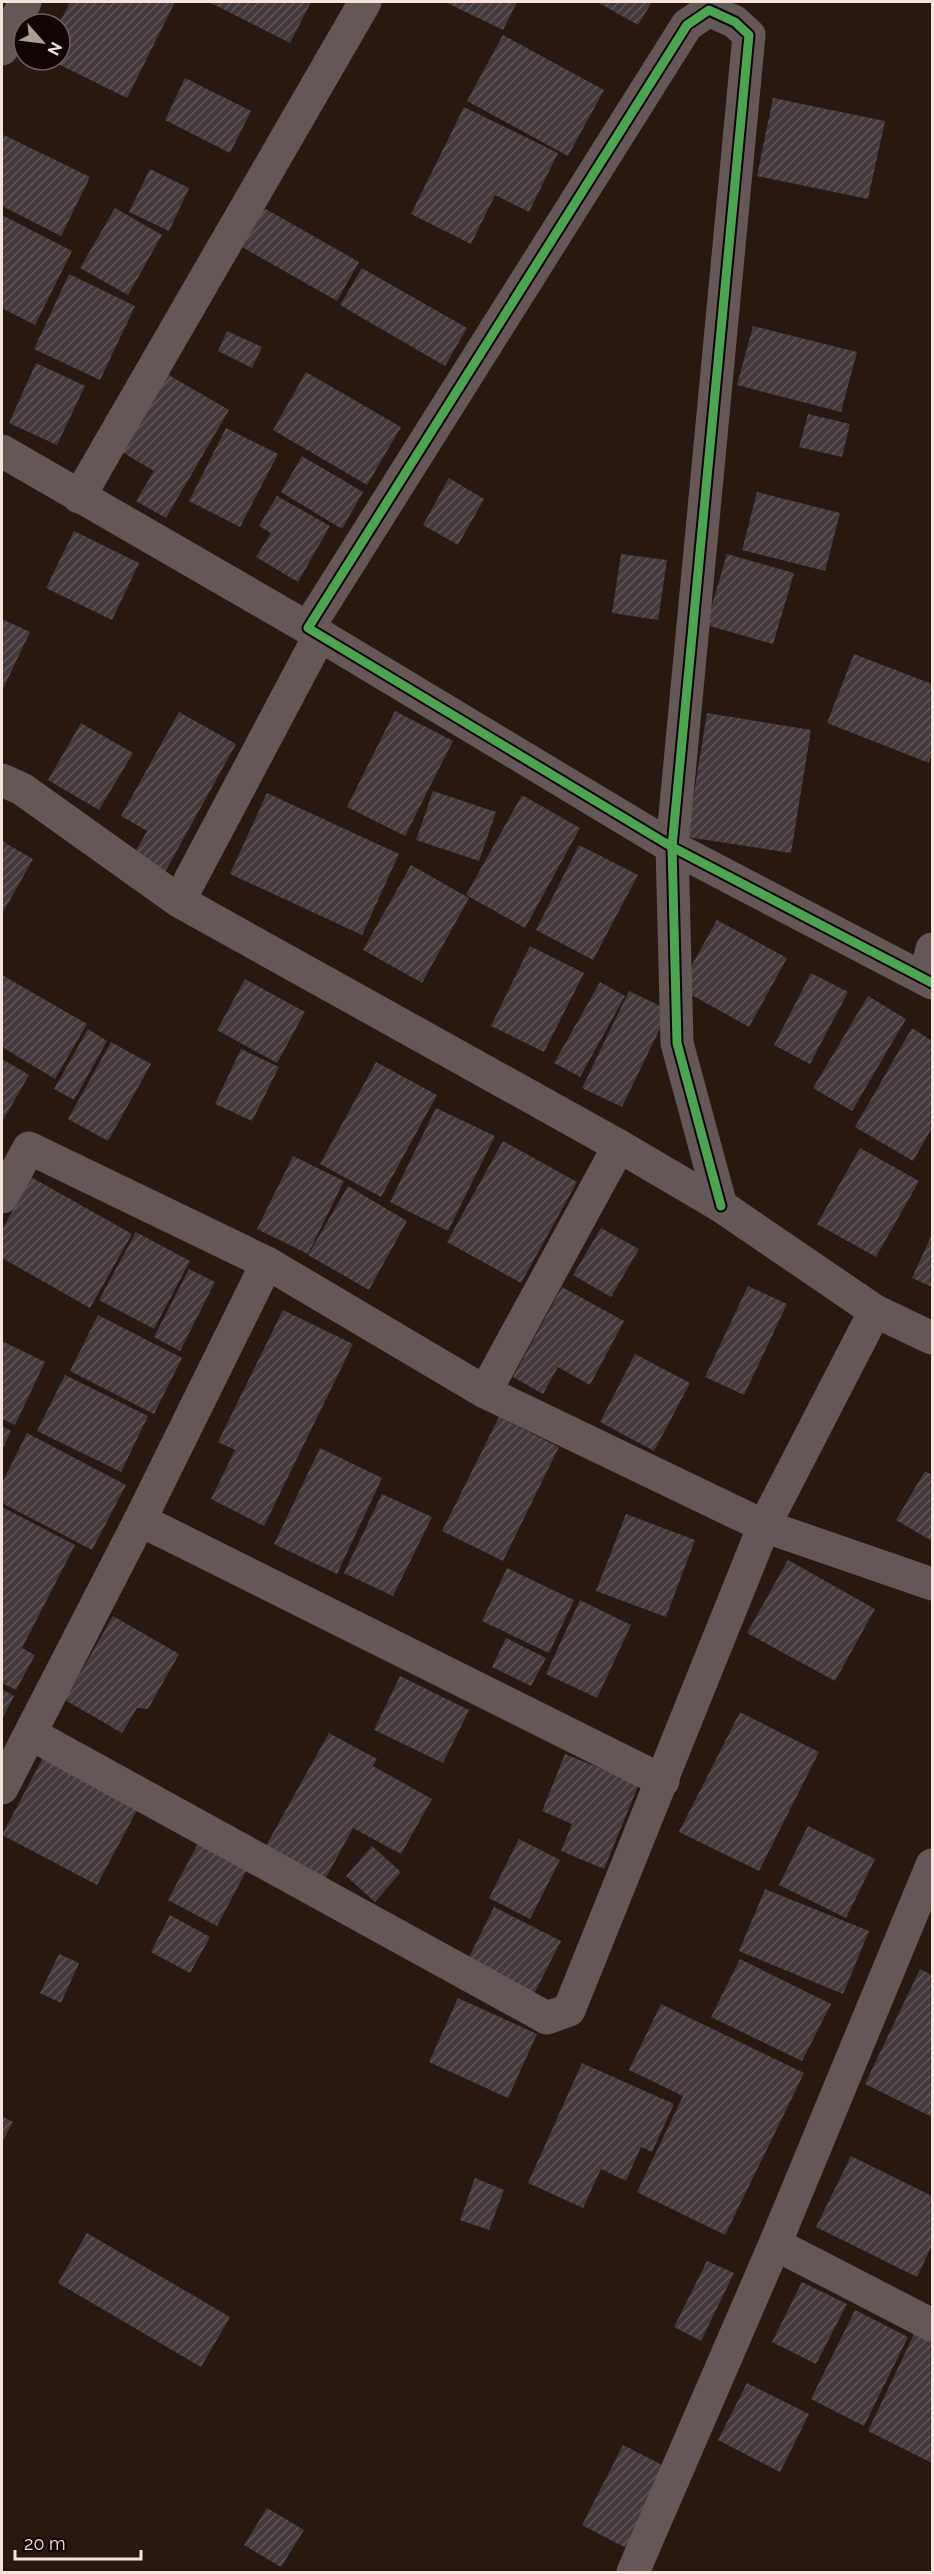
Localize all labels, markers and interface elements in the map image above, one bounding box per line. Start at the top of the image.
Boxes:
north arrow [12,12,72,72]
text: N [44,39,66,59]
scale bar [15,2523,141,2561]
text: 20 m [24,2533,66,2554]

